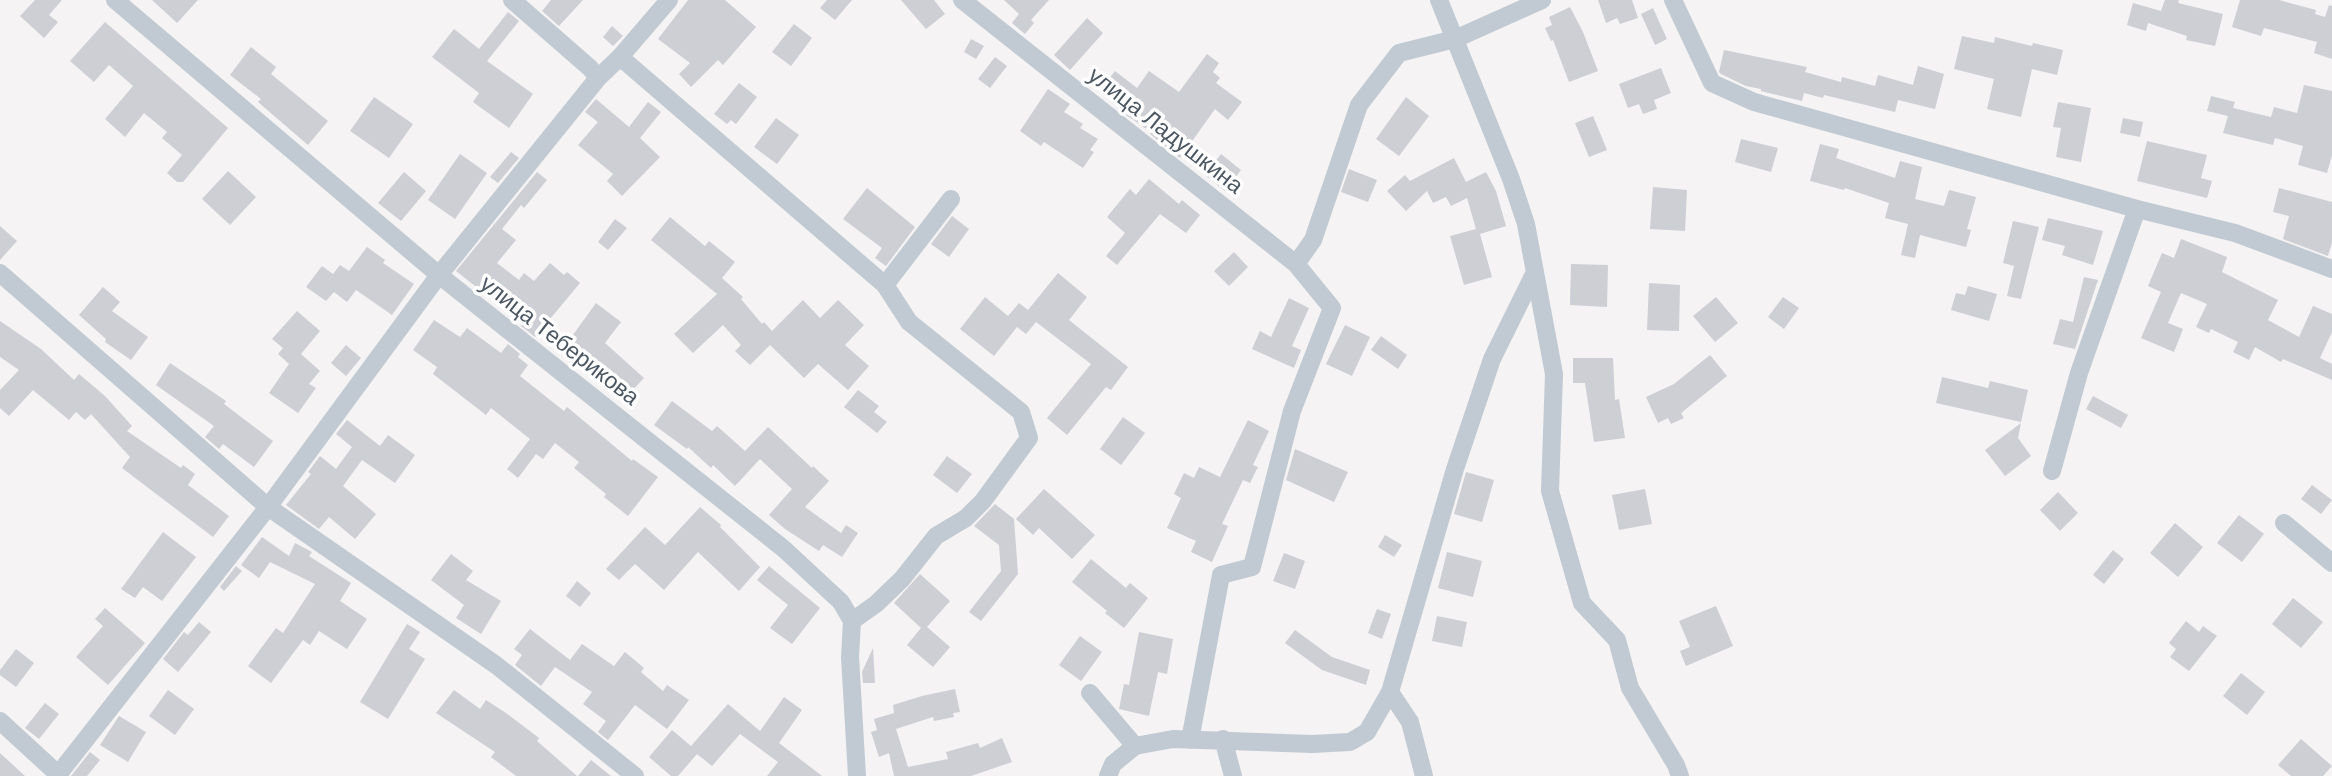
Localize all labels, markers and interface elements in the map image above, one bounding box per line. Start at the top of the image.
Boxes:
street label: улица Ладушкина [1083,61,1249,199]
street label: улица Теберикова [476,270,645,410]

